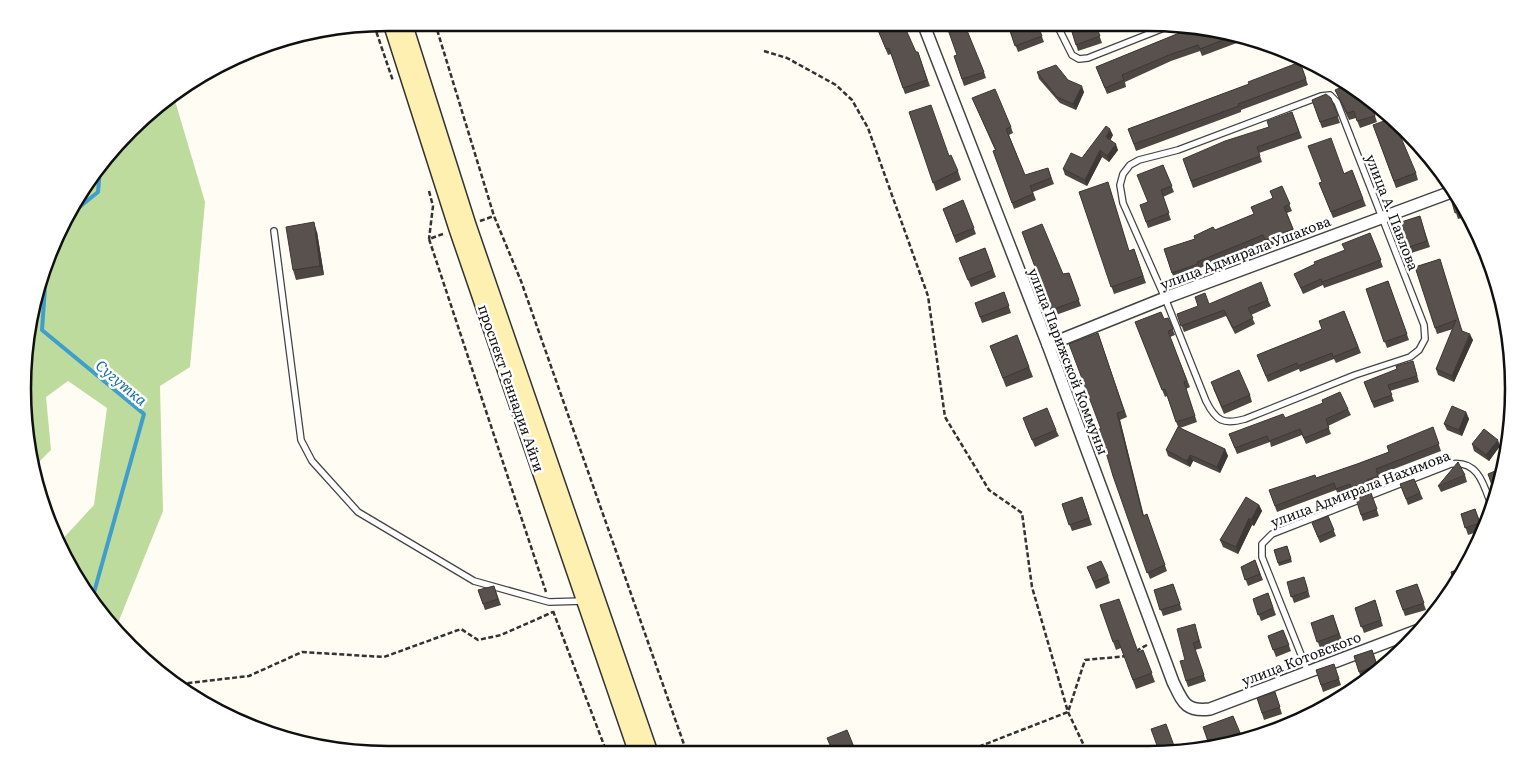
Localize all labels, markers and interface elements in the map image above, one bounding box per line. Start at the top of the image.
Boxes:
street label: улица А. Павлова [1362,151,1425,273]
street label: улица Адмирала Ушакова [1157,210,1334,294]
street label: улица Парижской Коммуны [1024,265,1114,457]
street label: проспект Геннадия Айги [474,302,550,474]
water label: Сугутка [91,353,153,411]
street label: улица Адмирала Нахимова [1267,444,1453,532]
street label: улица Котовского [1238,626,1364,690]

